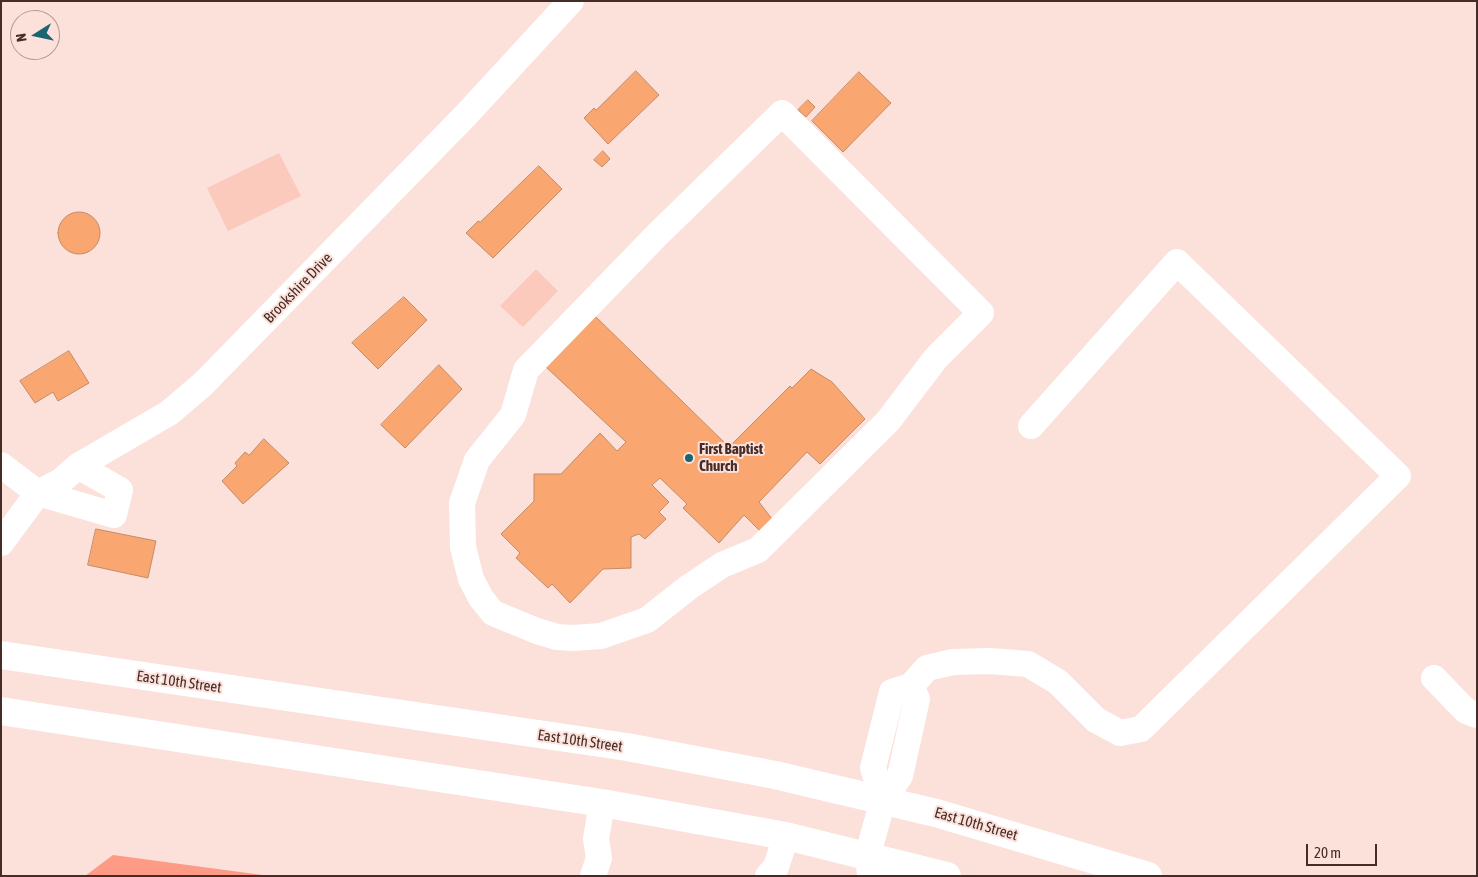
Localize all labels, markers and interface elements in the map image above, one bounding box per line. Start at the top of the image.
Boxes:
north arrow [10,10,60,60]
text: N [13,32,30,43]
street label: Brookshire Drive [260,249,336,327]
place label: First Baptist Church [699,440,763,475]
marker: First Baptist Church [683,452,695,464]
street label: East 10th Street [135,667,223,697]
street label: East 10th Street [536,726,624,756]
street label: East 10th Street [932,804,1020,844]
scale bar [1308,834,1379,866]
text: 20 m [1314,844,1341,861]

